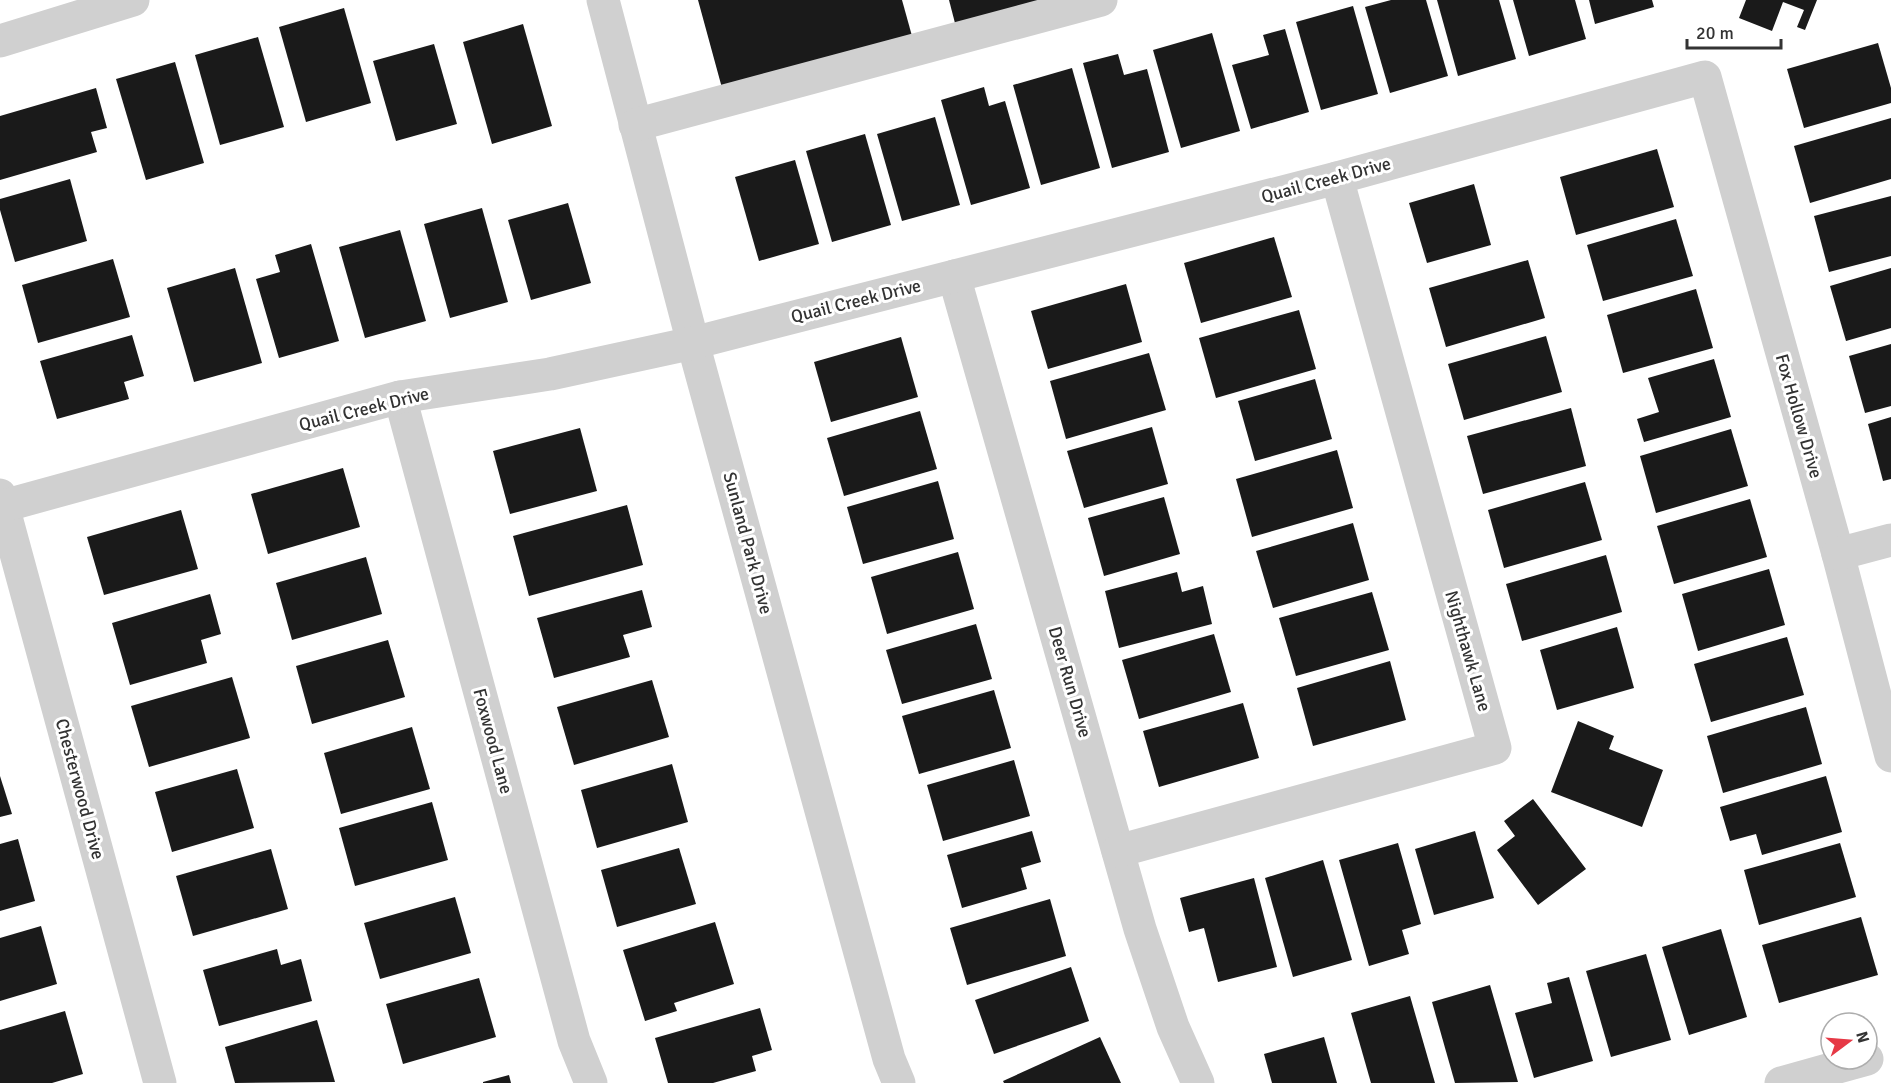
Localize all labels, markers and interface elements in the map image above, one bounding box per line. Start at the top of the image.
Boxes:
scale bar [1687,12,1782,50]
text: 20 m [1696,22,1734,44]
street label: Quail Creek Drive [1259,152,1393,208]
street label: Quail Creek Drive [789,274,923,328]
street label: Fox Hollow Drive [1771,351,1827,481]
street label: Quail Creek Drive [297,382,431,436]
street label: Sunland Park Drive [718,470,778,616]
street label: Nighthawk Lane [1440,588,1496,714]
street label: Deer Run Drive [1044,624,1096,740]
street label: Foxwood Lane [468,686,518,796]
street label: Chesterwood Drive [51,716,109,862]
north arrow [1819,1011,1879,1071]
text: N [1851,1029,1874,1045]

